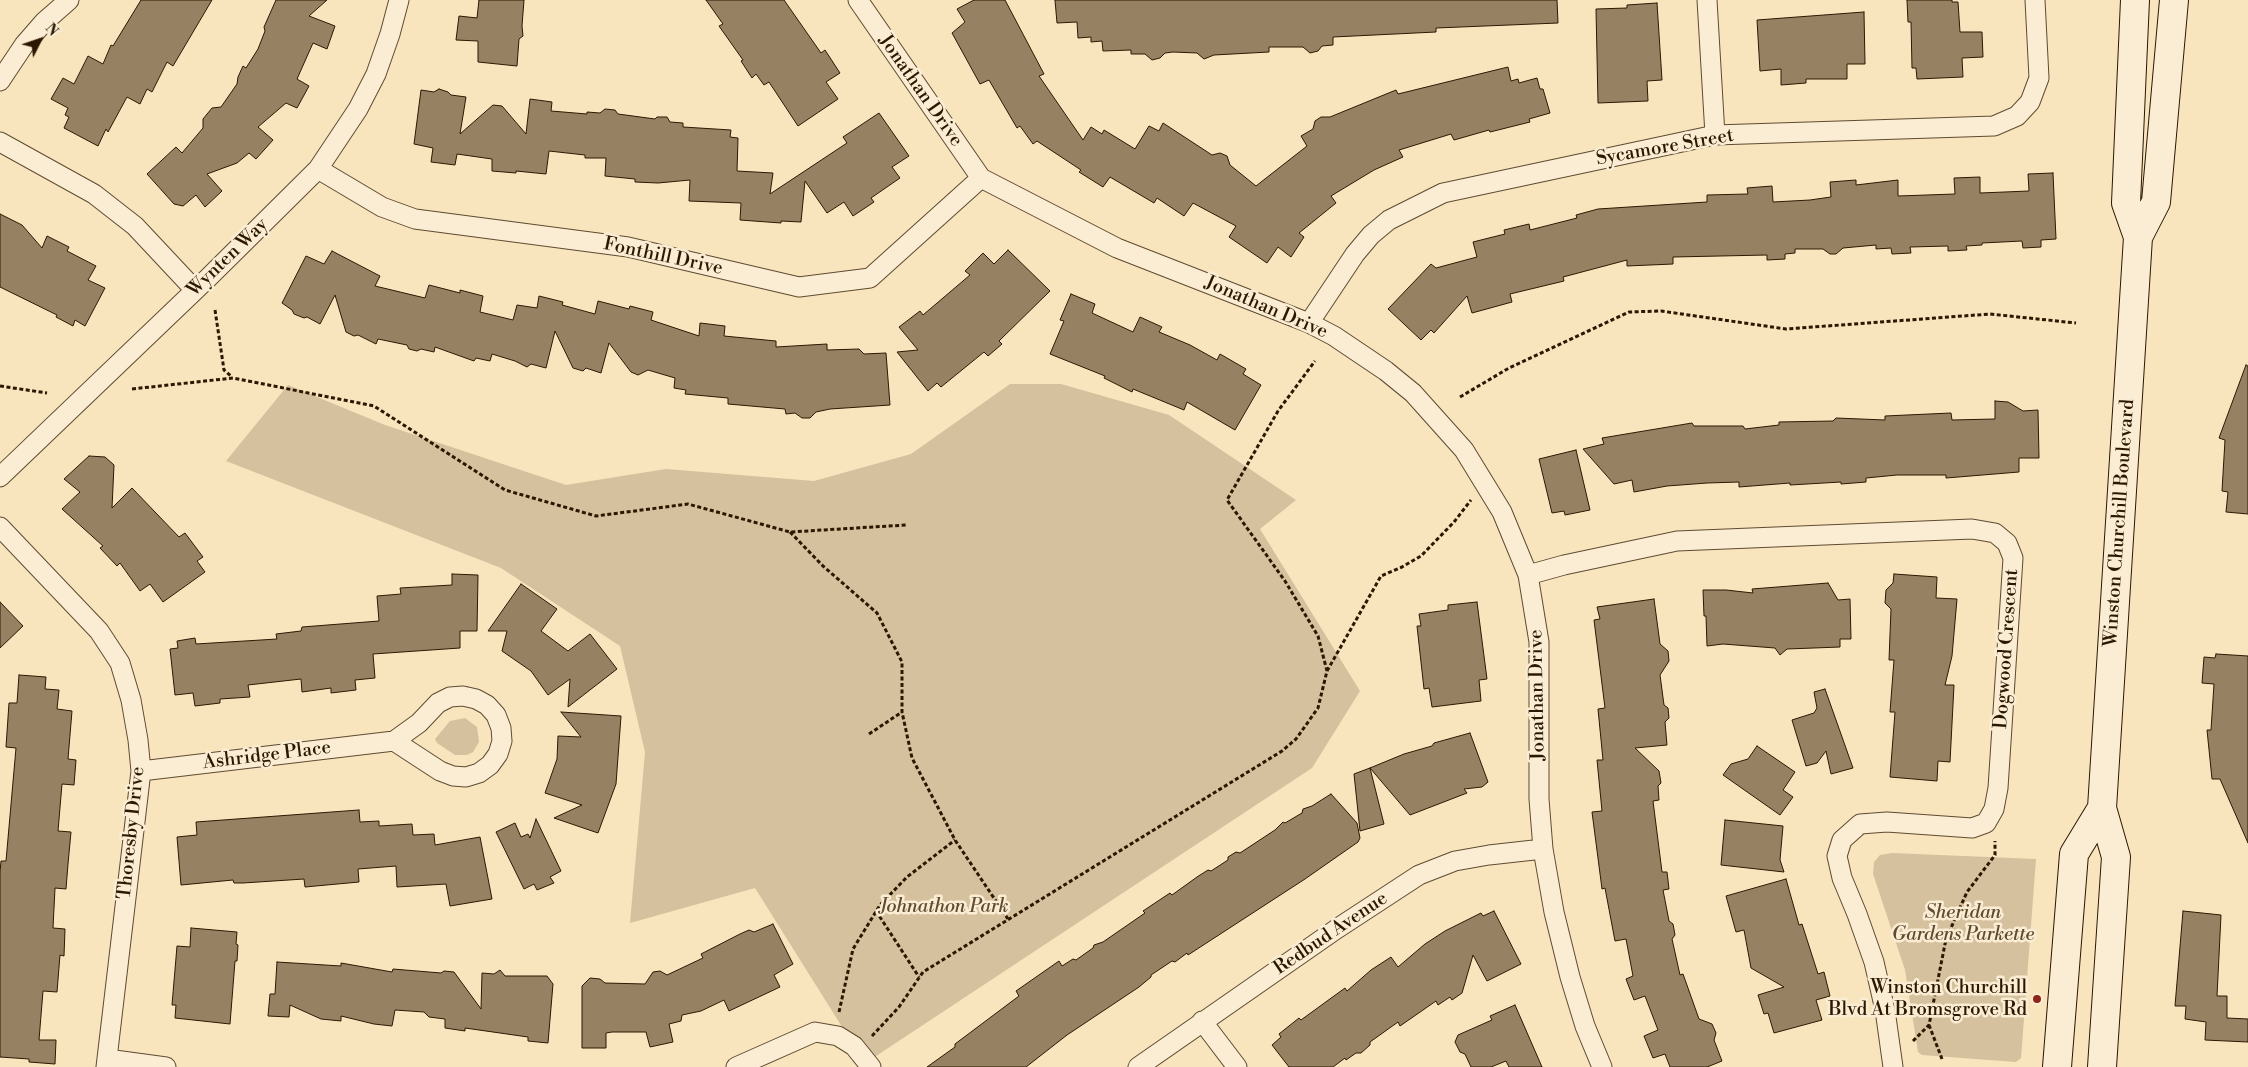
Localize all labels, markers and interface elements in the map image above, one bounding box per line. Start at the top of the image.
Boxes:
north arrow [15,15,65,65]
text: N [41,20,62,40]
street label: Jonathan Drive [873,31,967,151]
street label: Sycamore Street [1595,125,1735,171]
street label: Wynten Way [183,214,273,302]
street label: Fonthill Drive [601,233,725,281]
street label: Jonathan Drive [1201,272,1331,344]
street label: Winston Churchill Boulevard [2100,398,2140,648]
street label: Dogwood Crescent [1990,568,2024,730]
street label: Jonathan Drive [1525,629,1551,761]
street label: Ashridge Place [202,737,332,775]
street label: Thoresby Drive [114,766,150,900]
street label: Redbud Avenue [1270,888,1392,980]
park label: Johnathon Park [880,896,1008,918]
park label: Sheridan Gardens Parkette [1892,902,2034,946]
place label: Winston Churchill Blvd At Bromsgrove Rd [1828,977,2027,1021]
marker: Winston Churchill Blvd At Bromsgrove Rd [2031,993,2043,1005]

